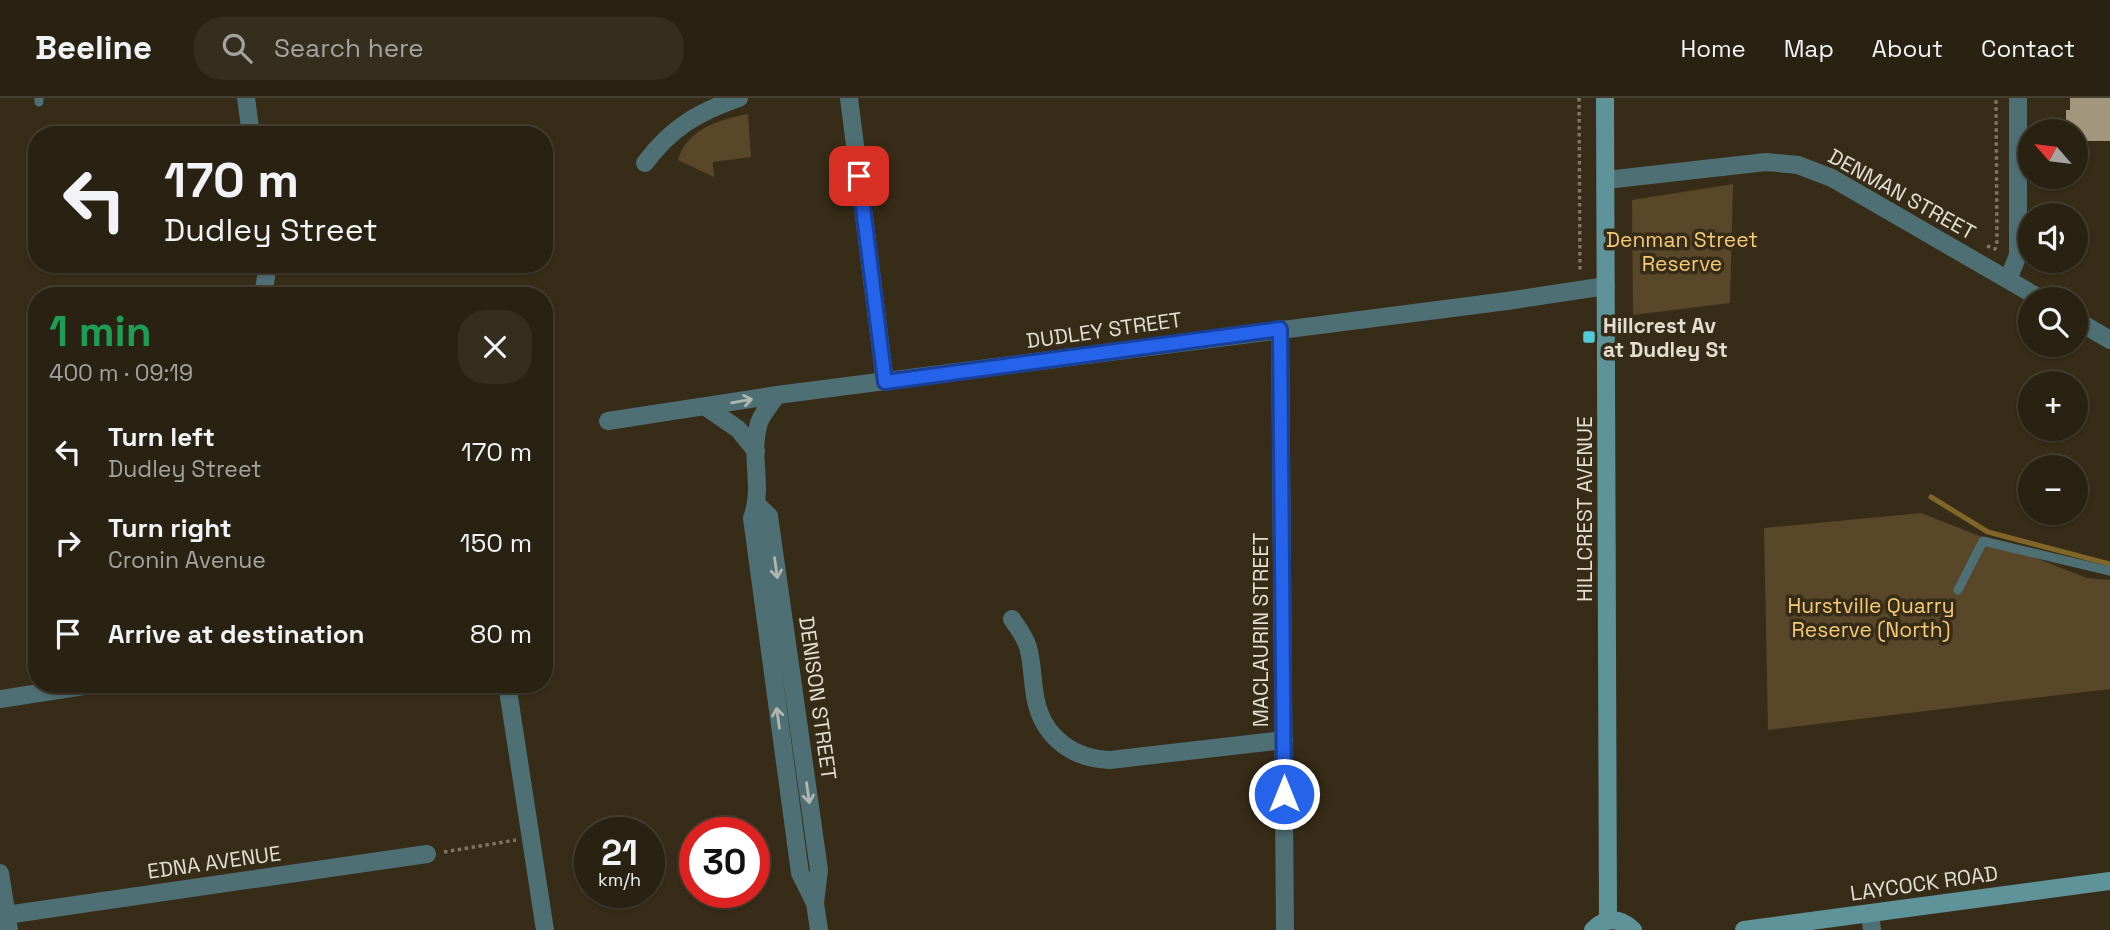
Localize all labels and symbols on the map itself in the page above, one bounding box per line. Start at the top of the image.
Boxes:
north arrow [2018,119,2088,189]
street label: DENMAN STREET [1824,142,1980,246]
pin [829,146,889,206]
park label: Denman Street Reserve [1606,226,1758,277]
street label: DUDLEY STREET [1024,306,1184,354]
place label: Hillcrest Av at Dudley St [1603,312,1728,363]
marker: Hillcrest Av at Dudley St [1581,329,1597,345]
one-way arrow [730,394,753,407]
street label: HILLCREST AVENUE [1571,416,1598,602]
street label: MACLAURIN STREET [1247,533,1274,727]
one-way arrow [770,556,783,578]
park label: Hurstville Quarry Reserve (North) [1787,592,1955,643]
street label: DENISON STREET [793,614,843,782]
one-way arrow [771,707,784,730]
position arrow [1247,757,1321,831]
one-way arrow [802,781,815,804]
speed limit sign: 30 [679,817,770,908]
street label: EDNA AVENUE [146,839,282,885]
street label: LAYCOCK ROAD [1848,859,2000,907]

